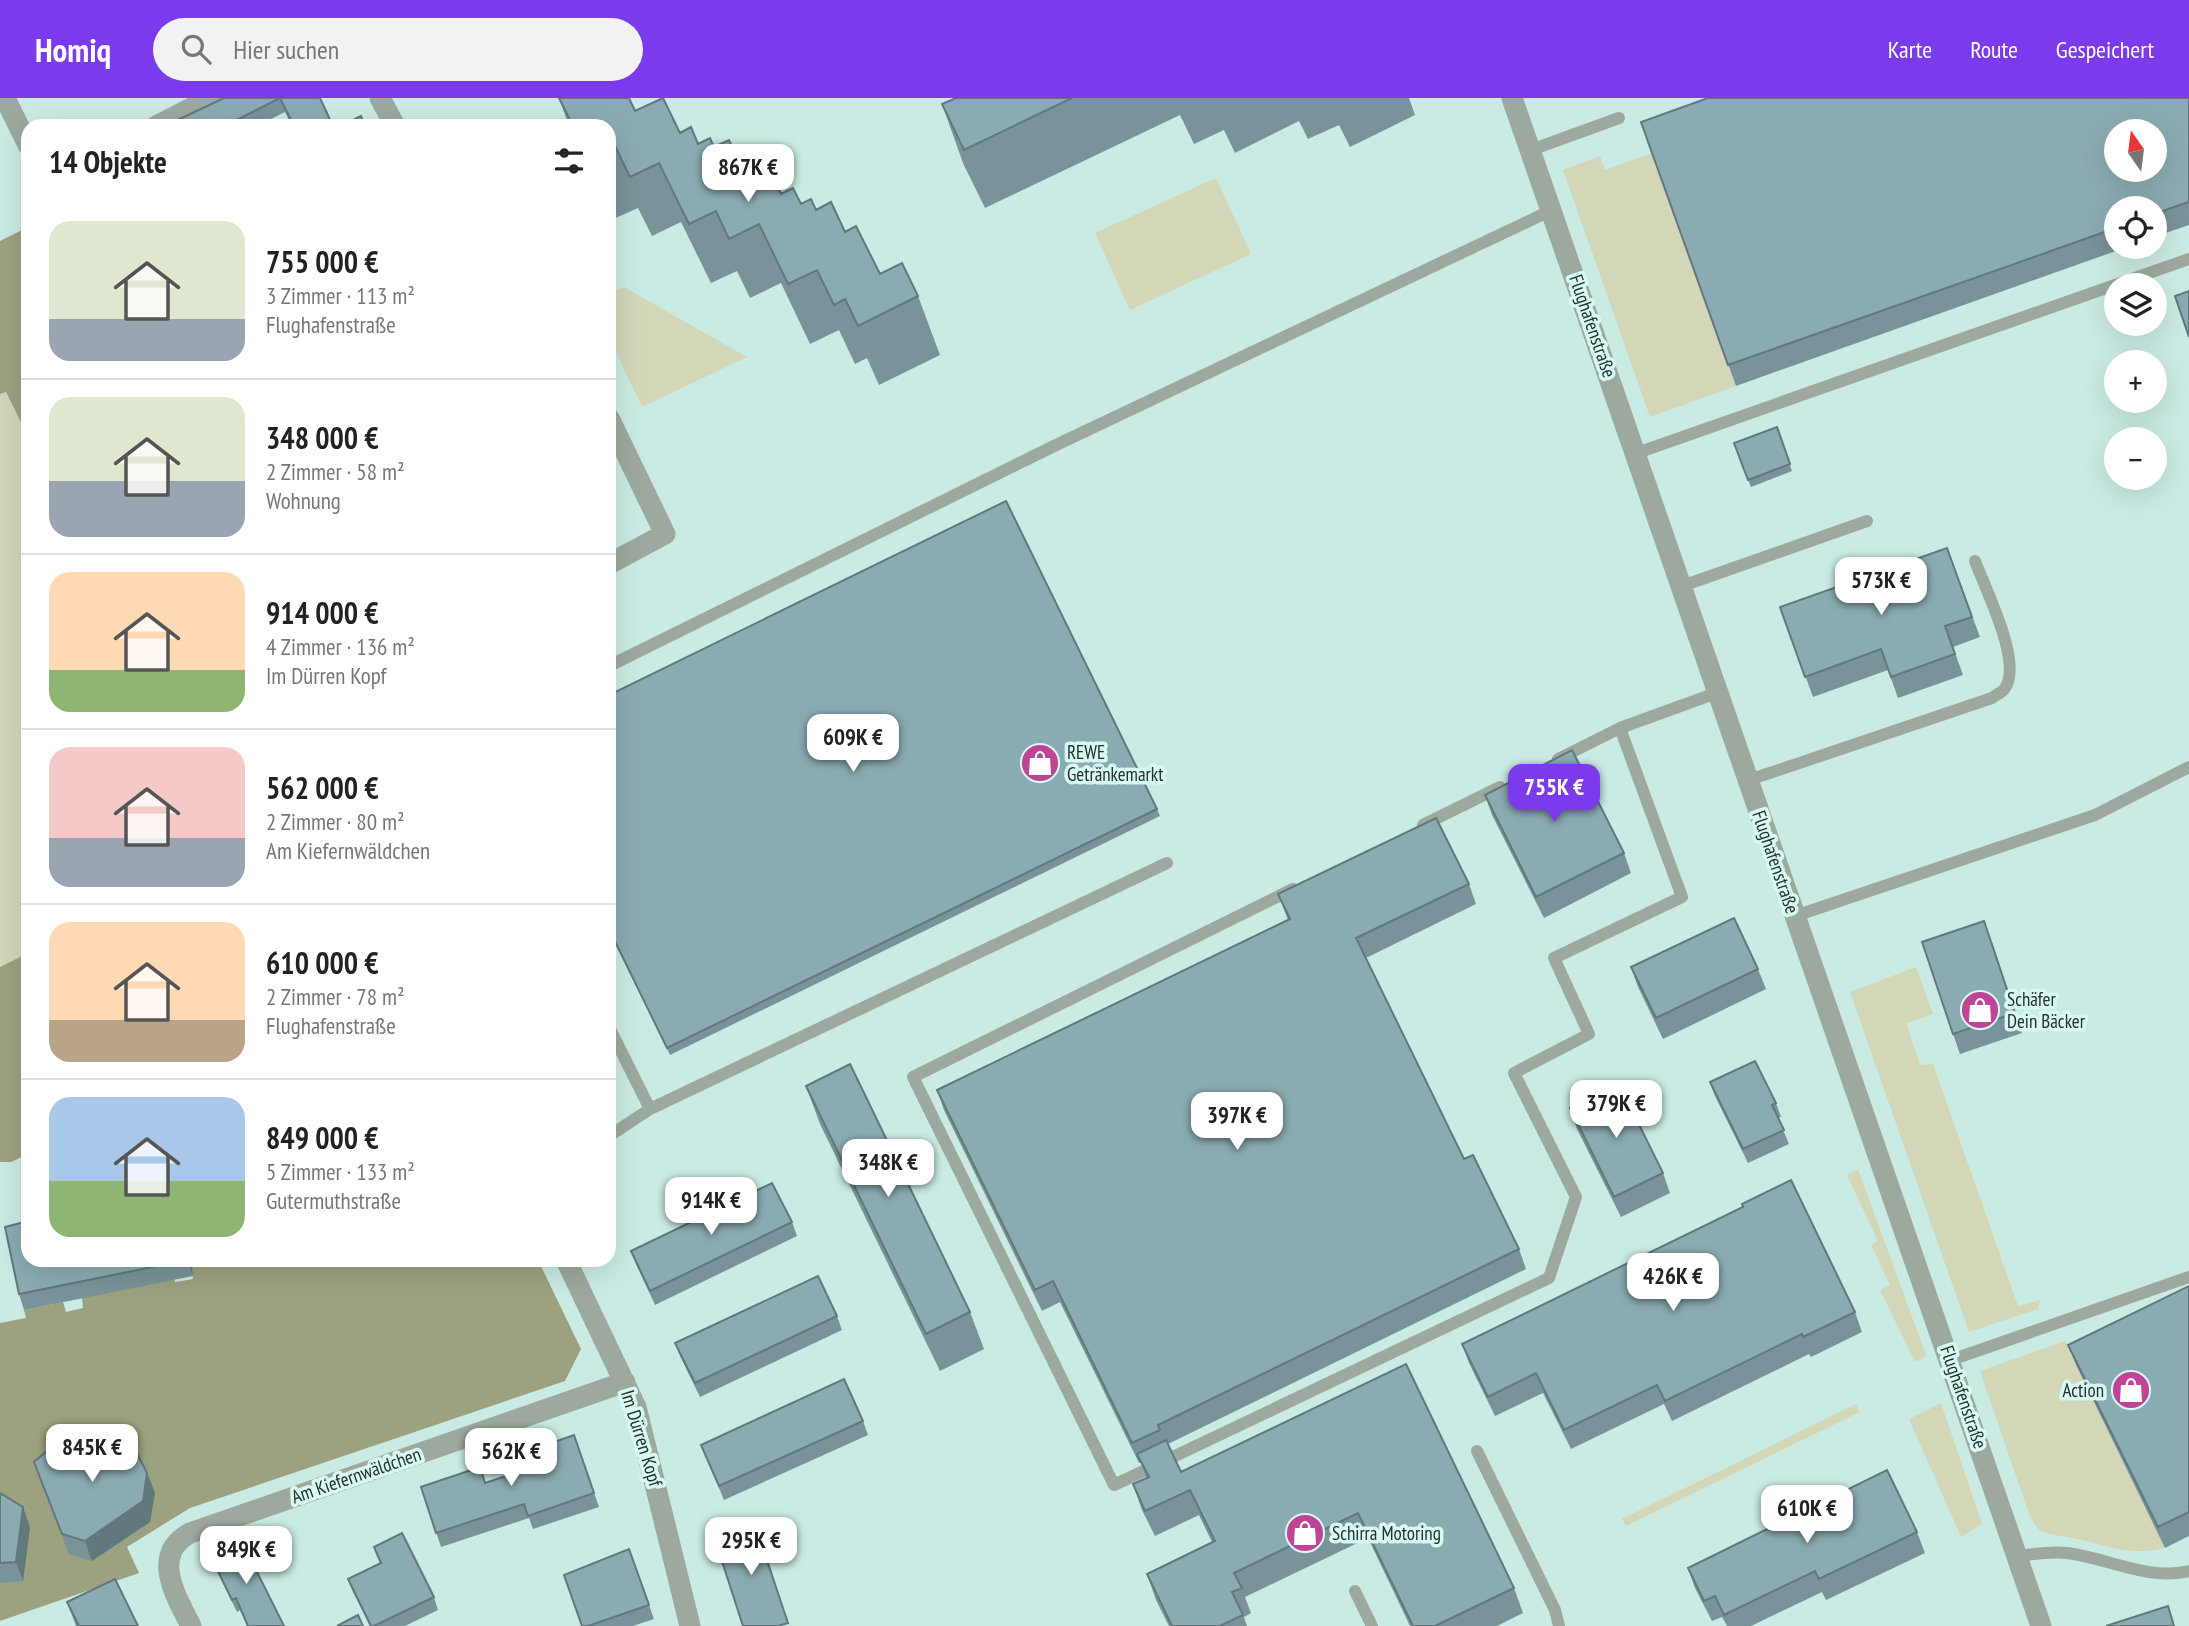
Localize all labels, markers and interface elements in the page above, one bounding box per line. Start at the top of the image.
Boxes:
search box [153,18,643,81]
text: Homiq [35,28,111,71]
icon: search [177,30,215,68]
text: Hier suchen [233,33,339,66]
text: Karte [1888,34,1932,65]
text: Route [1970,34,2018,65]
text: Gespeichert [2056,34,2154,65]
north arrow [2104,119,2166,182]
map controls [2104,119,2167,490]
text: 14 Objekte [49,142,167,181]
icon: filters [550,142,588,180]
pin: 867K € [691,144,805,204]
text: 867K € [718,152,778,181]
button: locate [2104,196,2167,259]
text: 755 000 € [266,242,379,281]
icon: home [105,249,189,333]
street label: Flughafenstraße [1564,271,1622,381]
button: layers [2104,273,2167,336]
text: 3 Zimmer · 113 m² [266,281,415,310]
text: Flughafenstraße [266,310,396,339]
button: + [2104,350,2167,413]
text: 348 000 € [266,418,379,457]
icon: home [105,425,189,509]
button: − [2104,427,2167,490]
text: 2 Zimmer · 58 m² [266,457,404,486]
text: Wohnung [266,486,341,515]
pin: 573K € [1824,558,1938,617]
text: 573K € [1851,565,1911,594]
text: 914 000 € [266,593,379,632]
icon: home [105,600,189,684]
text: 4 Zimmer · 136 m² [266,632,415,661]
text: Im Dürren Kopf [266,661,386,690]
pin: 609K € [796,714,910,774]
text: 609K € [823,722,883,751]
place label: REWE Getränkemarkt [1067,740,1164,786]
shop icon: REWE Getränkemarkt [1019,742,1061,784]
pin: 755K € [1497,764,1611,824]
text: 562 000 € [266,768,379,807]
text: 755K € [1524,772,1584,801]
icon: home [105,775,189,859]
text: 2 Zimmer · 80 m² [266,807,404,836]
street label: Flughafenstraße [1747,807,1805,917]
text: Am Kiefernwäldchen [266,836,430,865]
text: 610 000 € [266,943,379,982]
icon: home [105,950,189,1034]
text: 2 Zimmer · 78 m² [266,982,404,1011]
place label: Schäfer Dein Bäcker [2007,987,2086,1033]
shop icon: Schäfer Dein Bäcker [1959,989,2001,1031]
text: Flughafenstraße [266,1011,396,1040]
pin: 379K € [1559,1080,1673,1140]
text: 379K € [1586,1088,1646,1117]
pin: 397K € [1180,1093,1294,1152]
text: 397K € [1207,1100,1267,1129]
text: 849 000 € [266,1118,379,1157]
icon: home [105,1125,189,1209]
pin: 348K € [831,1140,945,1199]
text: 348K € [858,1147,918,1176]
text: 5 Zimmer · 133 m² [266,1157,415,1186]
pin: 914K € [654,1178,768,1237]
text: 914K € [681,1185,741,1214]
text: Gutermuthstraße [266,1186,401,1215]
pin: 426K € [1616,1254,1730,1313]
text: 426K € [1643,1261,1703,1290]
street label: Flughafenstraße [1935,1342,1993,1452]
shop icon: Action [2110,1369,2152,1411]
place label: Action [2063,1378,2104,1402]
street label: Im Dürren Kopf [616,1387,668,1490]
pin: 845K € [35,1424,149,1484]
pin: 562K € [454,1428,568,1488]
text: 845K € [62,1432,122,1461]
text: 562K € [481,1436,541,1465]
street label: Am Kiefernwäldchen [288,1442,424,1508]
pin: 610K € [1750,1486,1864,1545]
text: 610K € [1777,1493,1837,1522]
shop icon: Schirra Motoring [1284,1512,1326,1554]
pin: 295K € [694,1518,808,1577]
place label: Schirra Motoring [1332,1521,1441,1545]
text: 295K € [721,1525,781,1554]
pin: 849K € [189,1526,303,1586]
text: 849K € [216,1534,276,1563]

